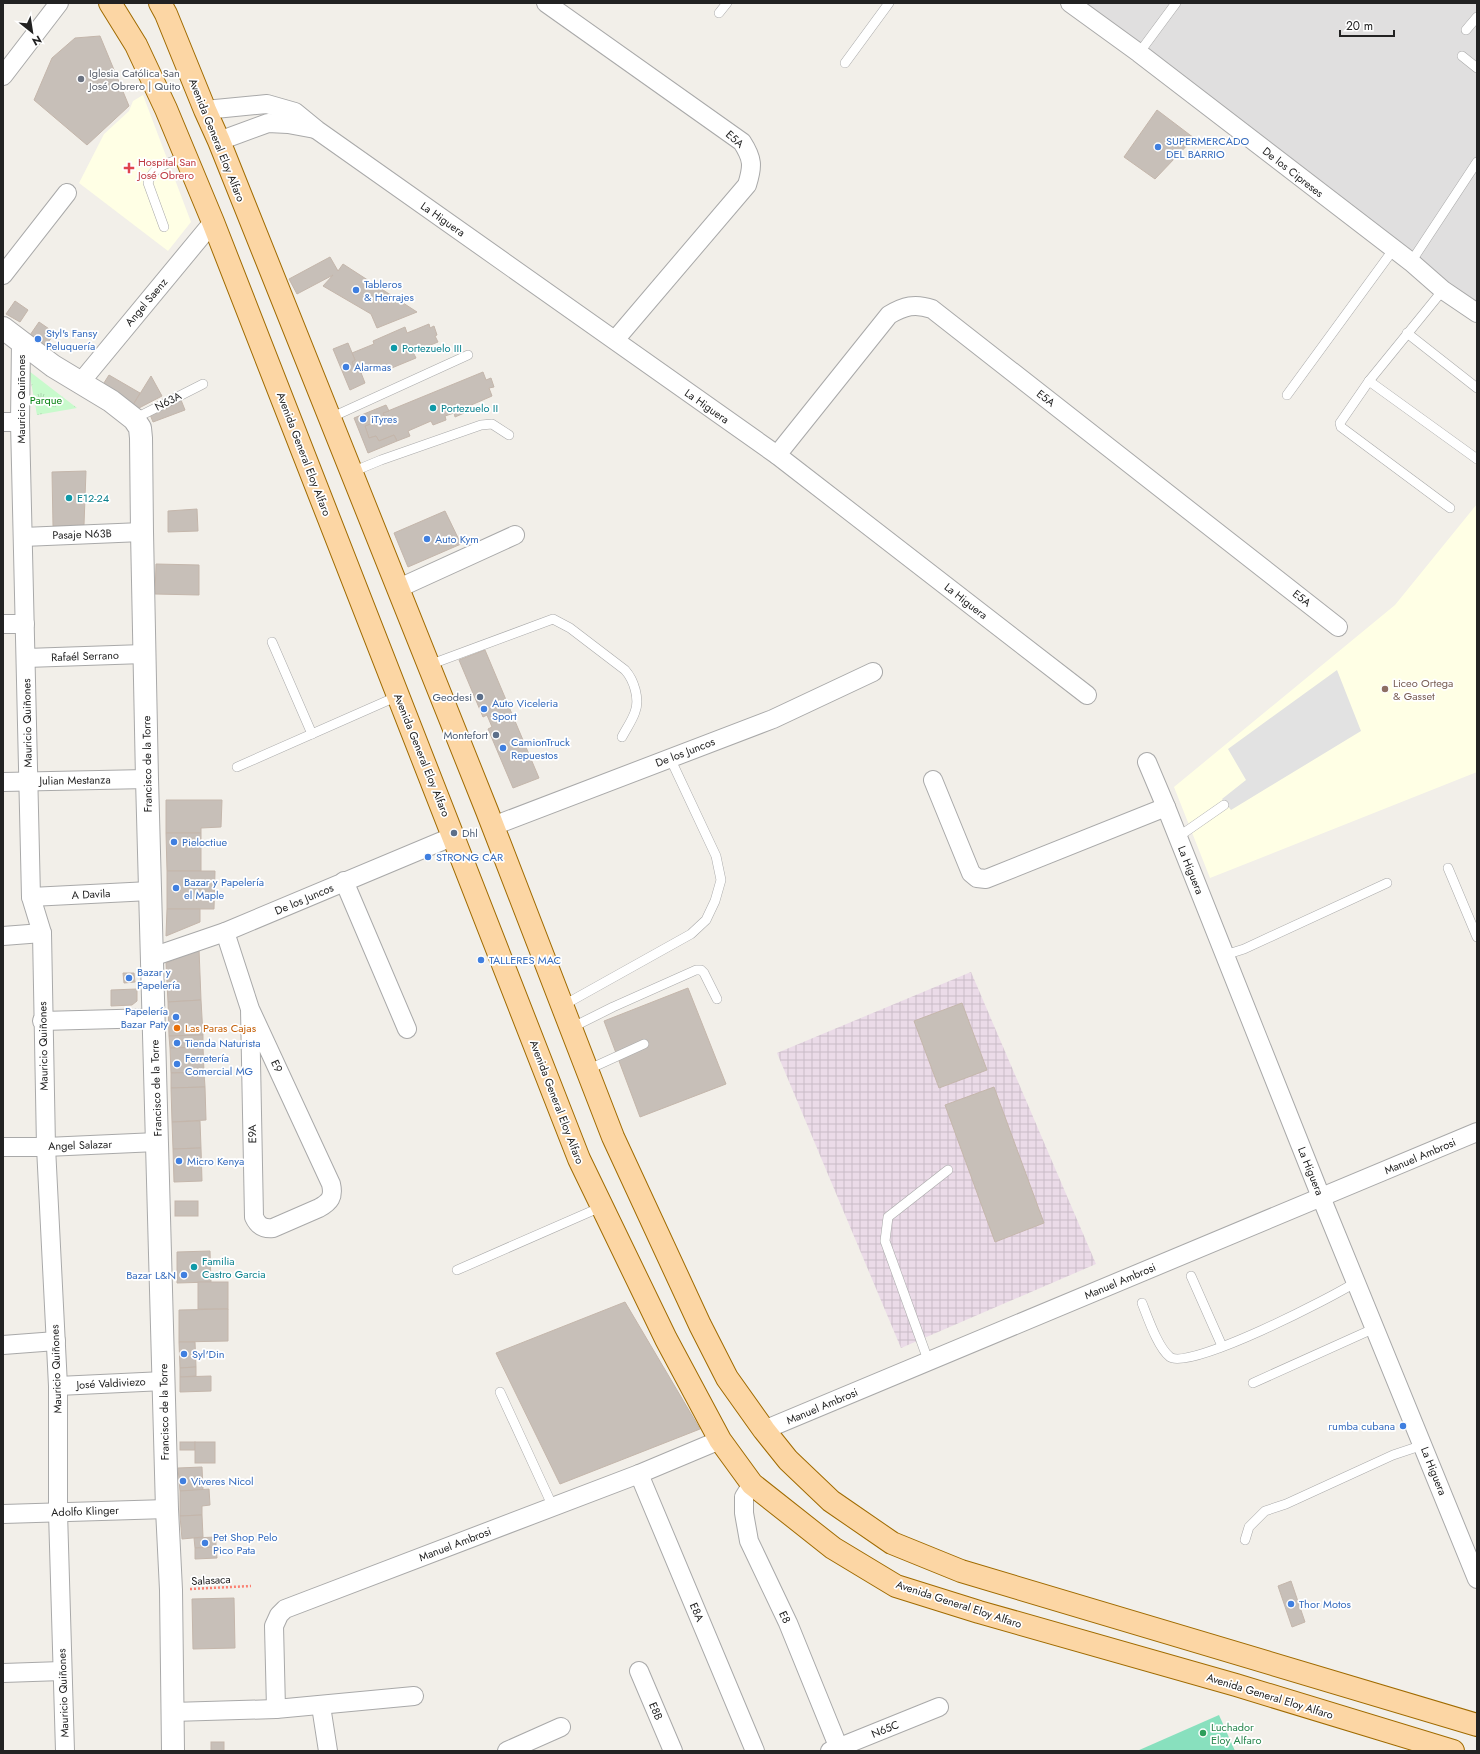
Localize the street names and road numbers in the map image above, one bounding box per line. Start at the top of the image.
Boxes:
street label: Avenida General Eloy Alfaro [185,76,249,204]
street label: E5A [722,127,748,152]
street label: De los Cipreses [1259,143,1327,201]
street label: La Higuera [418,198,468,240]
street label: Angel Saenz [121,274,171,330]
street label: Mauricio Quiñones [13,354,29,444]
street label: La Higuera [682,385,732,427]
street label: E5A [1033,386,1059,411]
street label: N63A [152,387,185,414]
street label: Avenida General Eloy Alfaro [273,390,335,518]
street label: Pasaje N63B [52,525,112,543]
street label: La Higuera [941,579,991,623]
street label: E5A [1289,586,1315,611]
street label: Rafaél Serrano [51,647,119,665]
street label: Mauricio Quiñones [18,678,36,768]
street label: Avenida General Eloy Alfaro [390,691,454,819]
street label: Francisco de la Torre [138,715,156,812]
street label: De los Juncos [653,733,718,771]
street label: Julian Mestanza [37,771,111,789]
street label: La Higuera [1174,843,1208,897]
street label: De los Juncos [272,879,336,919]
street label: A Davila [71,885,111,903]
street label: Mauricio Quiñones [34,1001,52,1091]
street label: Avenida General Eloy Alfaro [526,1038,588,1166]
street label: Francisco de la Torre [146,1039,166,1137]
street label: E9 [267,1057,287,1075]
street label: E9A [244,1124,260,1144]
street label: Manuel Ambrosi [1382,1134,1458,1178]
street label: Angel Salazar [48,1136,113,1154]
street label: La Higuera [1294,1144,1328,1198]
street label: Manuel Ambrosi [1082,1259,1158,1303]
street label: Mauricio Quiñones [46,1324,66,1414]
street label: Francisco de la Torre [155,1363,173,1460]
street label: José Valdiviezo [74,1373,146,1393]
street label: Manuel Ambrosi [784,1384,860,1428]
street label: La Higuera [1417,1444,1451,1498]
street label: Adolfo Klinger [51,1502,119,1520]
street label: Manuel Ambrosi [417,1523,494,1565]
street label: Salasaca [191,1571,231,1589]
street label: Avenida General Eloy Alfaro [894,1576,1024,1632]
street label: E8A [686,1600,708,1625]
street label: E8 [775,1608,795,1626]
street label: Mauricio Quiñones [53,1648,73,1738]
street label: Avenida General Eloy Alfaro [1205,1669,1335,1723]
street label: E8B [645,1699,667,1723]
street label: N65C [869,1716,901,1742]

